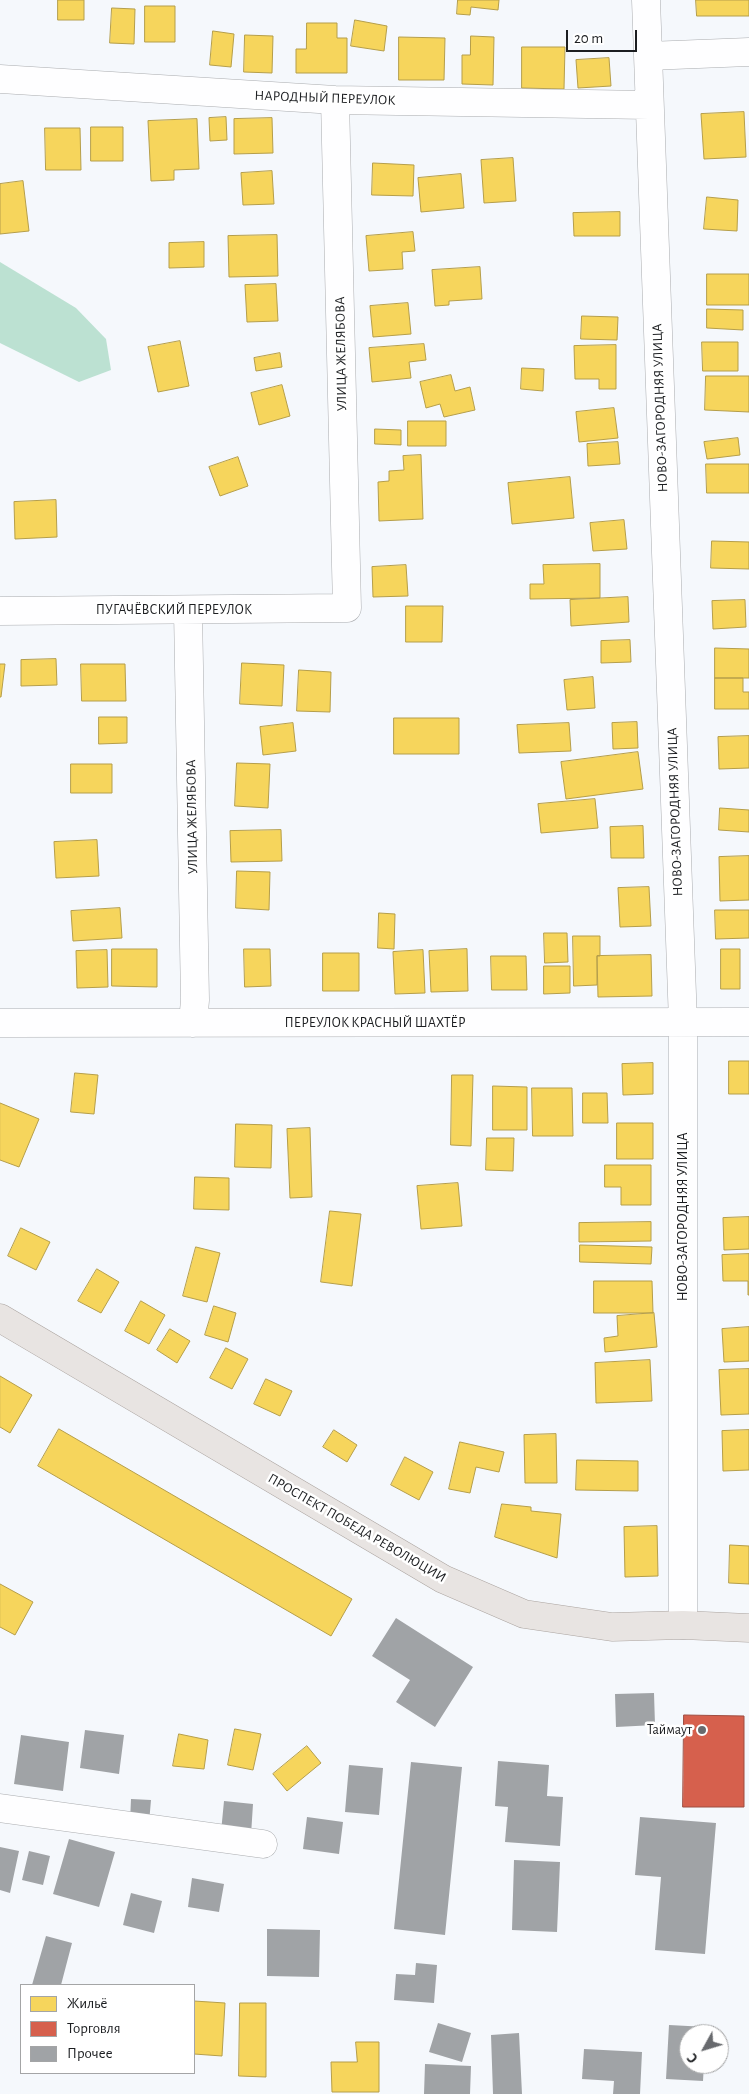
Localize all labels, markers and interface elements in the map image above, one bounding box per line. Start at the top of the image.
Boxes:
scale bar [569,20,640,52]
text: 20 m [574,31,603,46]
street label: НАРОДНЫЙ ПЕРЕУЛОК [254,87,396,109]
street label: УЛИЦА ЖЕЛЯБОВА [332,296,350,412]
street label: НОВО-ЗАГОРОДНЯЯ УЛИЦА [649,323,671,493]
street label: ПУГАЧЁВСКИЙ ПЕРЕУЛОК [96,602,252,618]
street label: НОВО-ЗАГОРОДНЯЯ УЛИЦА [664,727,686,897]
street label: УЛИЦА ЖЕЛЯБОВА [183,759,201,875]
street label: ПЕРЕУЛОК КРАСНЫЙ ШАХТЁР [285,1015,465,1031]
street label: НОВО-ЗАГОРОДНЯЯ УЛИЦА [675,1133,691,1301]
street label: ПРОСПЕКТ ПОБЕДА РЕВОЛЮЦИИ [265,1470,449,1586]
place label: Таймаут [647,1722,692,1738]
marker: Таймаут [696,1724,708,1736]
legend [20,1984,195,2074]
text: Жильё [67,1996,107,2011]
text: Торговля [67,2021,121,2036]
north arrow [679,2024,729,2074]
text: Прочее [67,2046,113,2061]
text: С [685,2050,701,2065]

